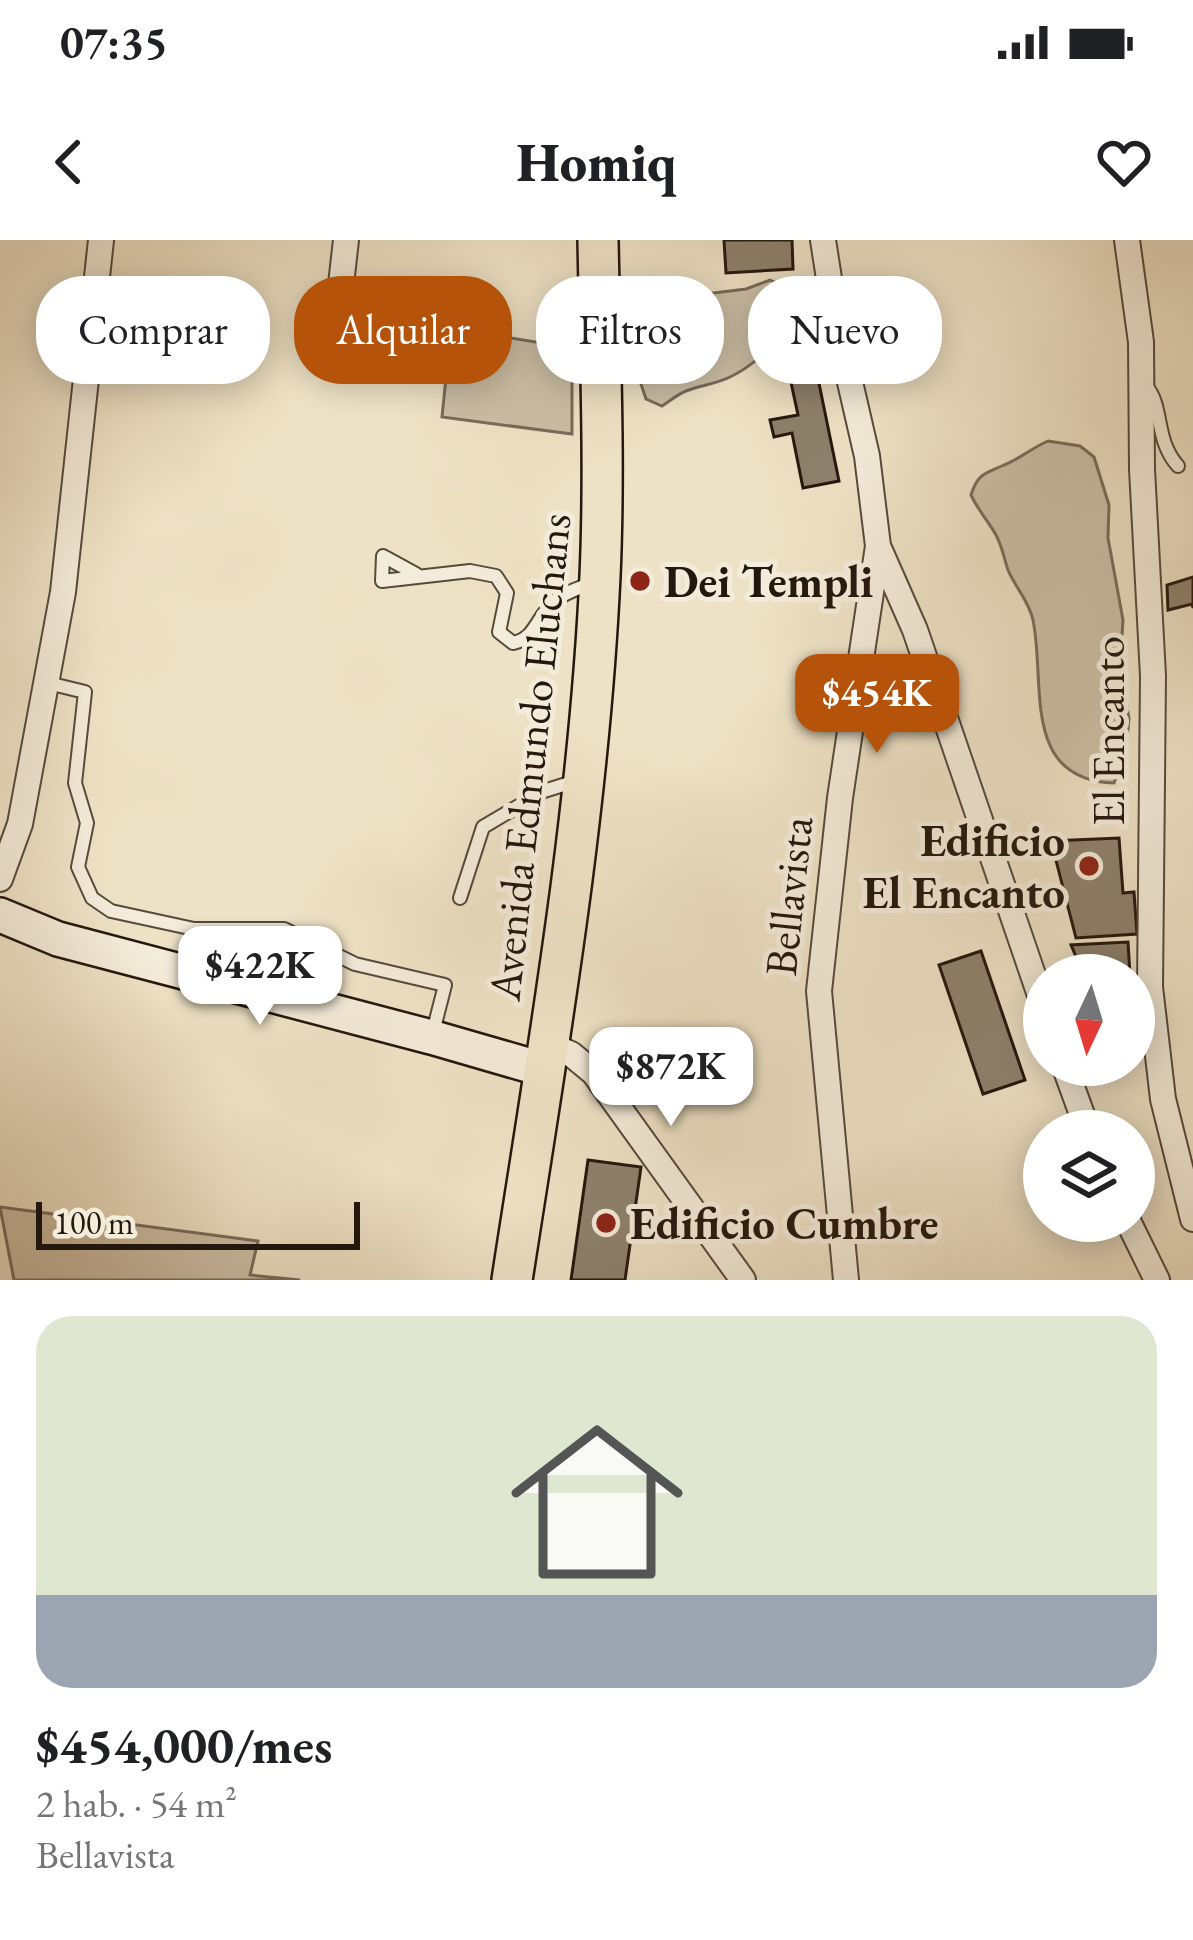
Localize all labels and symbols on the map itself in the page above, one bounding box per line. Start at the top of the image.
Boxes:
street label: Avenida Edmundo Eluchans [474,510,583,1005]
place label: Dei Templi [664,552,873,610]
marker: Dei Templi [627,568,653,594]
street label: El Encanto [1079,636,1137,826]
pin: $454K [793,654,961,756]
place label: Edificio El Encanto [863,811,1065,921]
street label: Bellavista [751,813,825,979]
marker: Edificio El Encanto [1076,853,1102,879]
pin: $422K [176,926,344,1028]
north arrow [1023,954,1155,1086]
pin: $872K [587,1027,755,1129]
place label: Edificio Cumbre [630,1194,939,1252]
scale bar [36,1196,360,1249]
marker: Edificio Cumbre [593,1210,619,1236]

